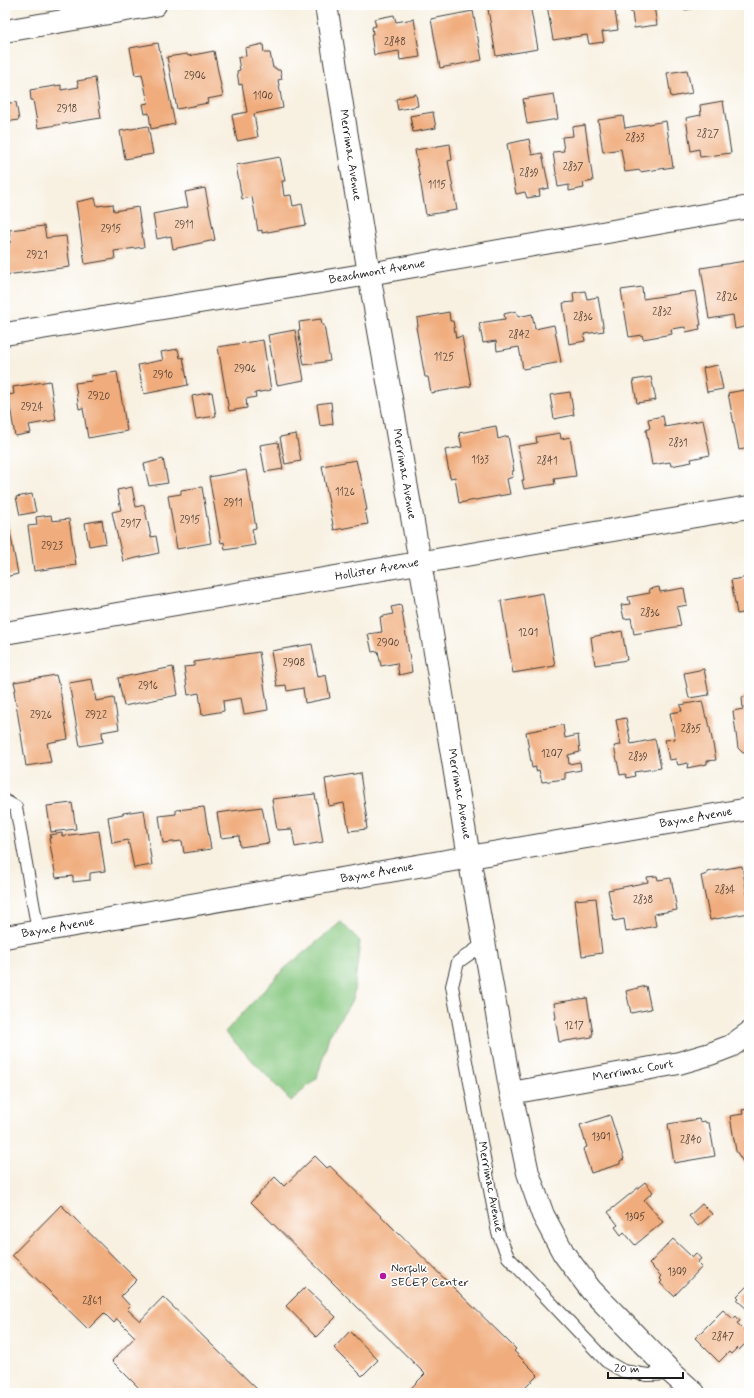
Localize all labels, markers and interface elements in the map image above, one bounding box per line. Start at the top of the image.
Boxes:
house number: 2848 [384,35,406,49]
house number: 2906 [184,70,206,83]
house number: 1100 [253,90,274,103]
house number: 2918 [57,103,77,116]
street label: Merrimac Avenue [335,108,365,202]
house number: 2827 [697,127,719,141]
house number: 2833 [626,131,645,145]
house number: 2837 [563,160,583,174]
house number: 2839 [519,166,539,180]
house number: 1115 [428,179,446,192]
house number: 2911 [174,219,194,232]
house number: 2915 [101,223,121,236]
house number: 2921 [26,249,48,262]
street label: Beachmont Avenue [328,256,426,288]
house number: 2826 [716,290,738,304]
house number: 2832 [652,305,672,319]
house number: 2836 [573,310,593,324]
house number: 2842 [508,328,530,342]
house number: 1125 [434,351,454,364]
house number: 2906 [234,363,256,376]
house number: 2910 [153,369,174,382]
house number: 2920 [88,390,111,403]
house number: 2924 [21,401,43,414]
street label: Merrimac Avenue [388,427,420,521]
house number: 2831 [669,436,687,450]
house number: 1133 [471,454,489,467]
house number: 2841 [537,454,557,468]
house number: 1126 [335,486,355,499]
house number: 2911 [223,497,243,510]
house number: 2915 [180,514,200,527]
house number: 2917 [121,518,141,531]
house number: 2923 [41,540,63,553]
street label: Hollister Avenue [334,555,420,585]
house number: 2836 [640,606,660,620]
house number: 1201 [518,627,538,640]
house number: 2900 [377,637,400,650]
house number: 2908 [283,657,305,670]
house number: 2916 [138,680,158,693]
house number: 2926 [30,709,52,722]
house number: 2922 [85,709,107,722]
house number: 2835 [681,722,701,736]
street label: Merrimac Avenue [443,747,475,841]
house number: 1207 [541,748,563,761]
house number: 2839 [628,750,648,764]
street label: Bayne Avenue [658,804,734,832]
street label: Bayne Avenue [339,859,415,887]
house number: 2834 [715,883,735,897]
house number: 2838 [633,893,653,907]
street label: Bayne Avenue [20,914,96,942]
house number: 1217 [564,1020,584,1033]
street label: Merrimac Court [591,1056,675,1086]
house number: 1301 [591,1131,611,1144]
house number: 2840 [680,1133,702,1147]
street label: Merrimac Avenue [473,1140,507,1234]
house number: 1305 [625,1211,645,1224]
place label: Norfolk SECEP Center [391,1261,469,1291]
house number: 1309 [667,1266,687,1279]
marker: Norfolk SECEP Center [378,1271,388,1281]
house number: 2861 [82,1294,102,1308]
house number: 2847 [712,1330,734,1344]
scale bar [608,1354,683,1380]
text: 20 m [614,1361,640,1377]

